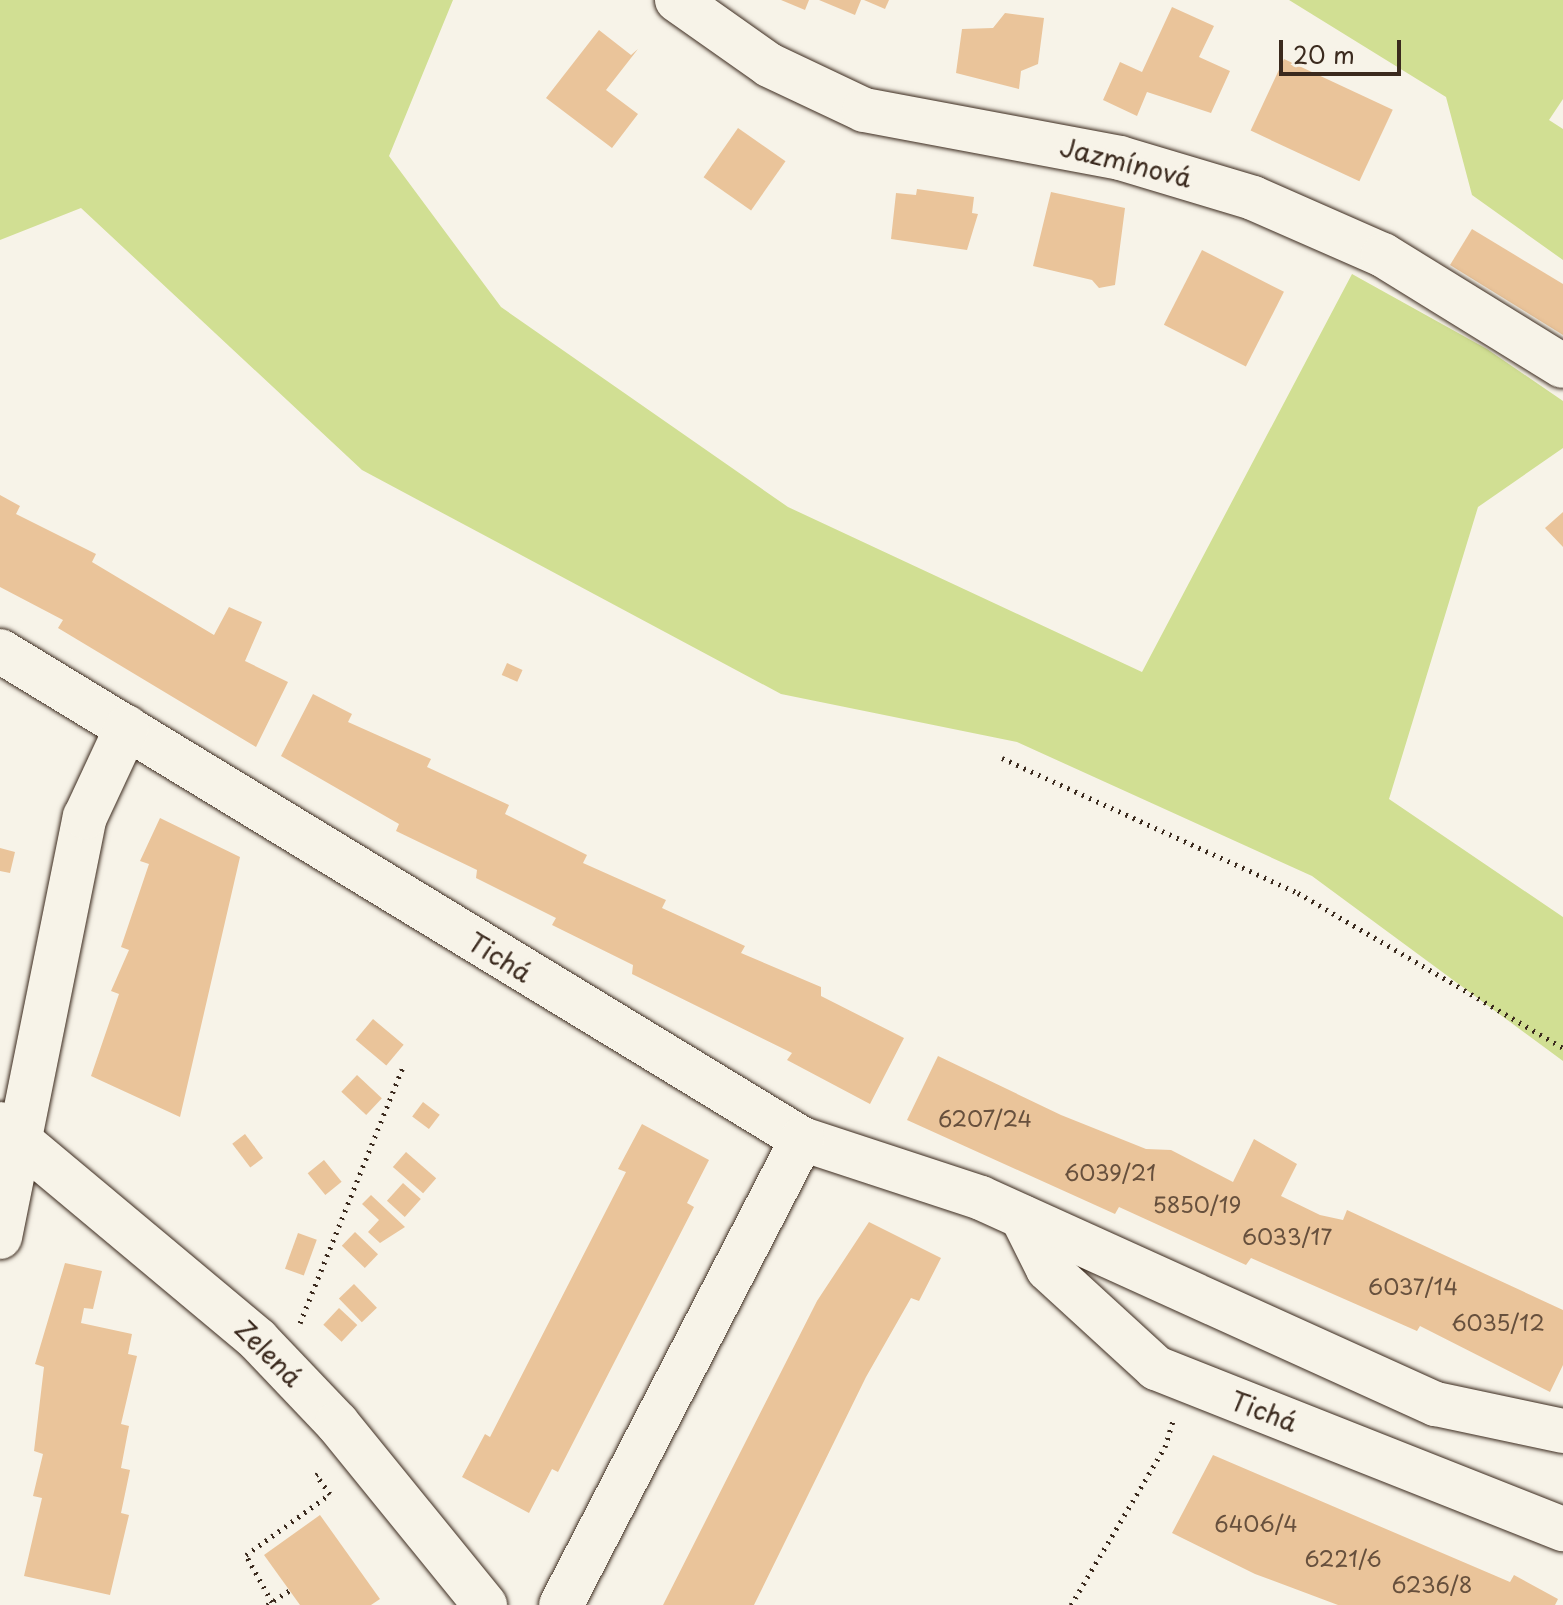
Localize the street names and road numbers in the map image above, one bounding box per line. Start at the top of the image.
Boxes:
street label: Jazmínová [1057,131,1195,193]
street label: Tichá [463,926,537,988]
street label: Zelená [229,1313,309,1393]
street label: Tichá [1226,1384,1302,1438]

